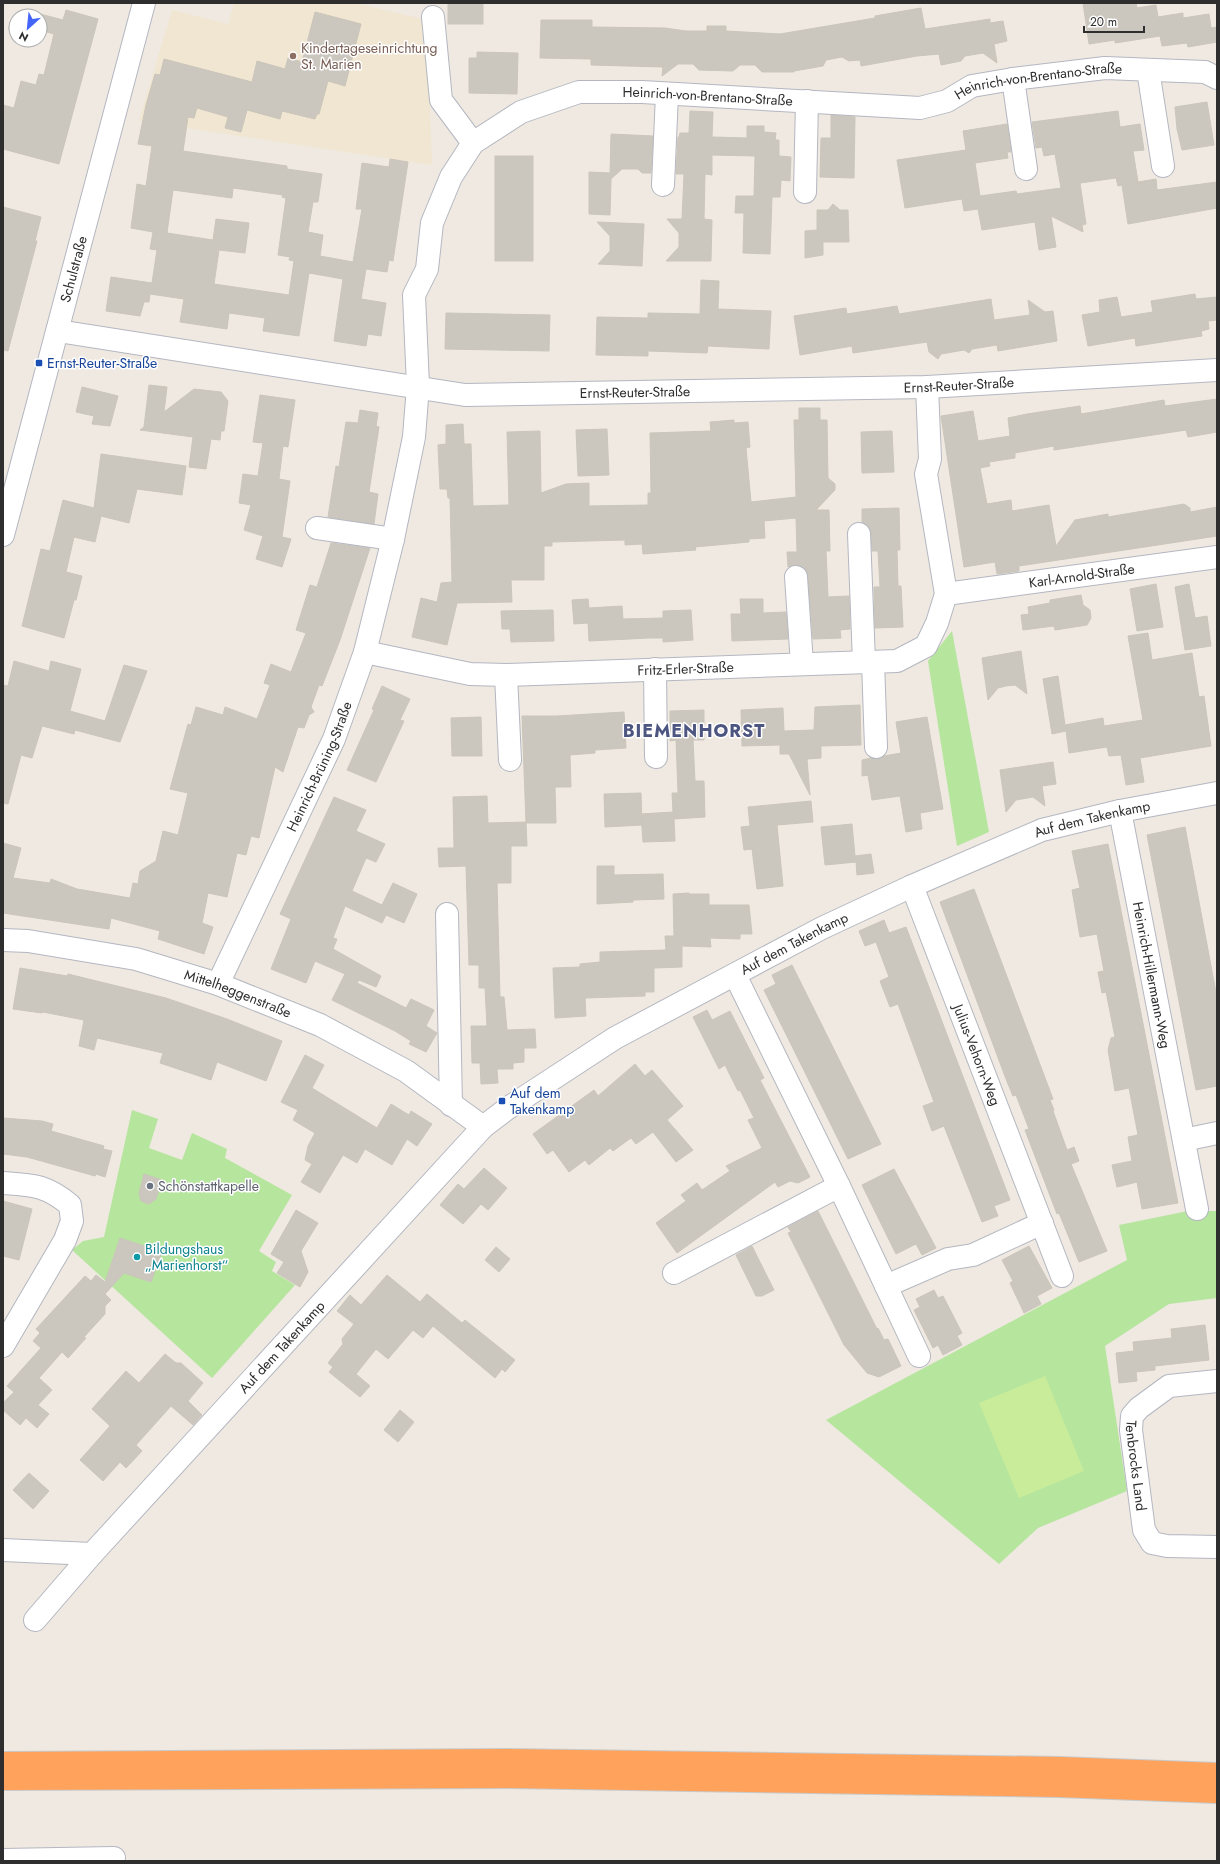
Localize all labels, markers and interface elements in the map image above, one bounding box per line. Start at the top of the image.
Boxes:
north arrow [8,8,48,48]
scale bar [1084,8,1144,34]
text: 20 m [1090,13,1117,31]
text: N [16,28,31,46]
place label: Kindertageseinrichtung St. Marien [301,38,438,74]
marker: Kindertageseinrichtung St. Marien [288,51,298,61]
street label: Heinrich-von-Brentano-Straße [951,58,1123,104]
street label: Heinrich-von-Brentano-Straße [622,82,793,111]
street label: Schulstraße [55,234,92,305]
place label: Ernst-Reuter-Straße [47,353,157,373]
marker: Ernst-Reuter-Straße [34,358,44,368]
street label: Ernst-Reuter-Straße [904,372,1015,397]
street label: Ernst-Reuter-Straße [580,381,690,403]
street label: Karl-Arnold-Straße [1028,558,1136,593]
street label: Fritz-Erler-Straße [637,657,734,680]
street label: Heinrich-Brüning-Straße [282,699,357,835]
district label: BIEMENHORST [623,718,765,744]
street label: Auf dem Takenkamp [1030,796,1152,842]
street label: Heinrich-Hillermann-Weg [1128,900,1176,1050]
street label: Auf dem Takenkamp [737,907,851,980]
street label: Mittelheggenstraße [182,964,294,1022]
street label: Julius-Vehorn-Weg [948,1000,1006,1108]
place label: Auf dem Takenkamp [510,1083,574,1119]
marker: Auf dem Takenkamp [497,1096,507,1106]
place label: Schönstattkapelle [158,1176,259,1196]
marker: Schönstattkapelle [145,1181,155,1191]
place label: Bildungshaus „Marienhorst“ [145,1239,228,1275]
marker: Bildungshaus „Marienhorst“ [132,1252,142,1262]
street label: Auf dem Takenkamp [234,1296,329,1398]
street label: Tenbrocks Land [1121,1420,1151,1512]

